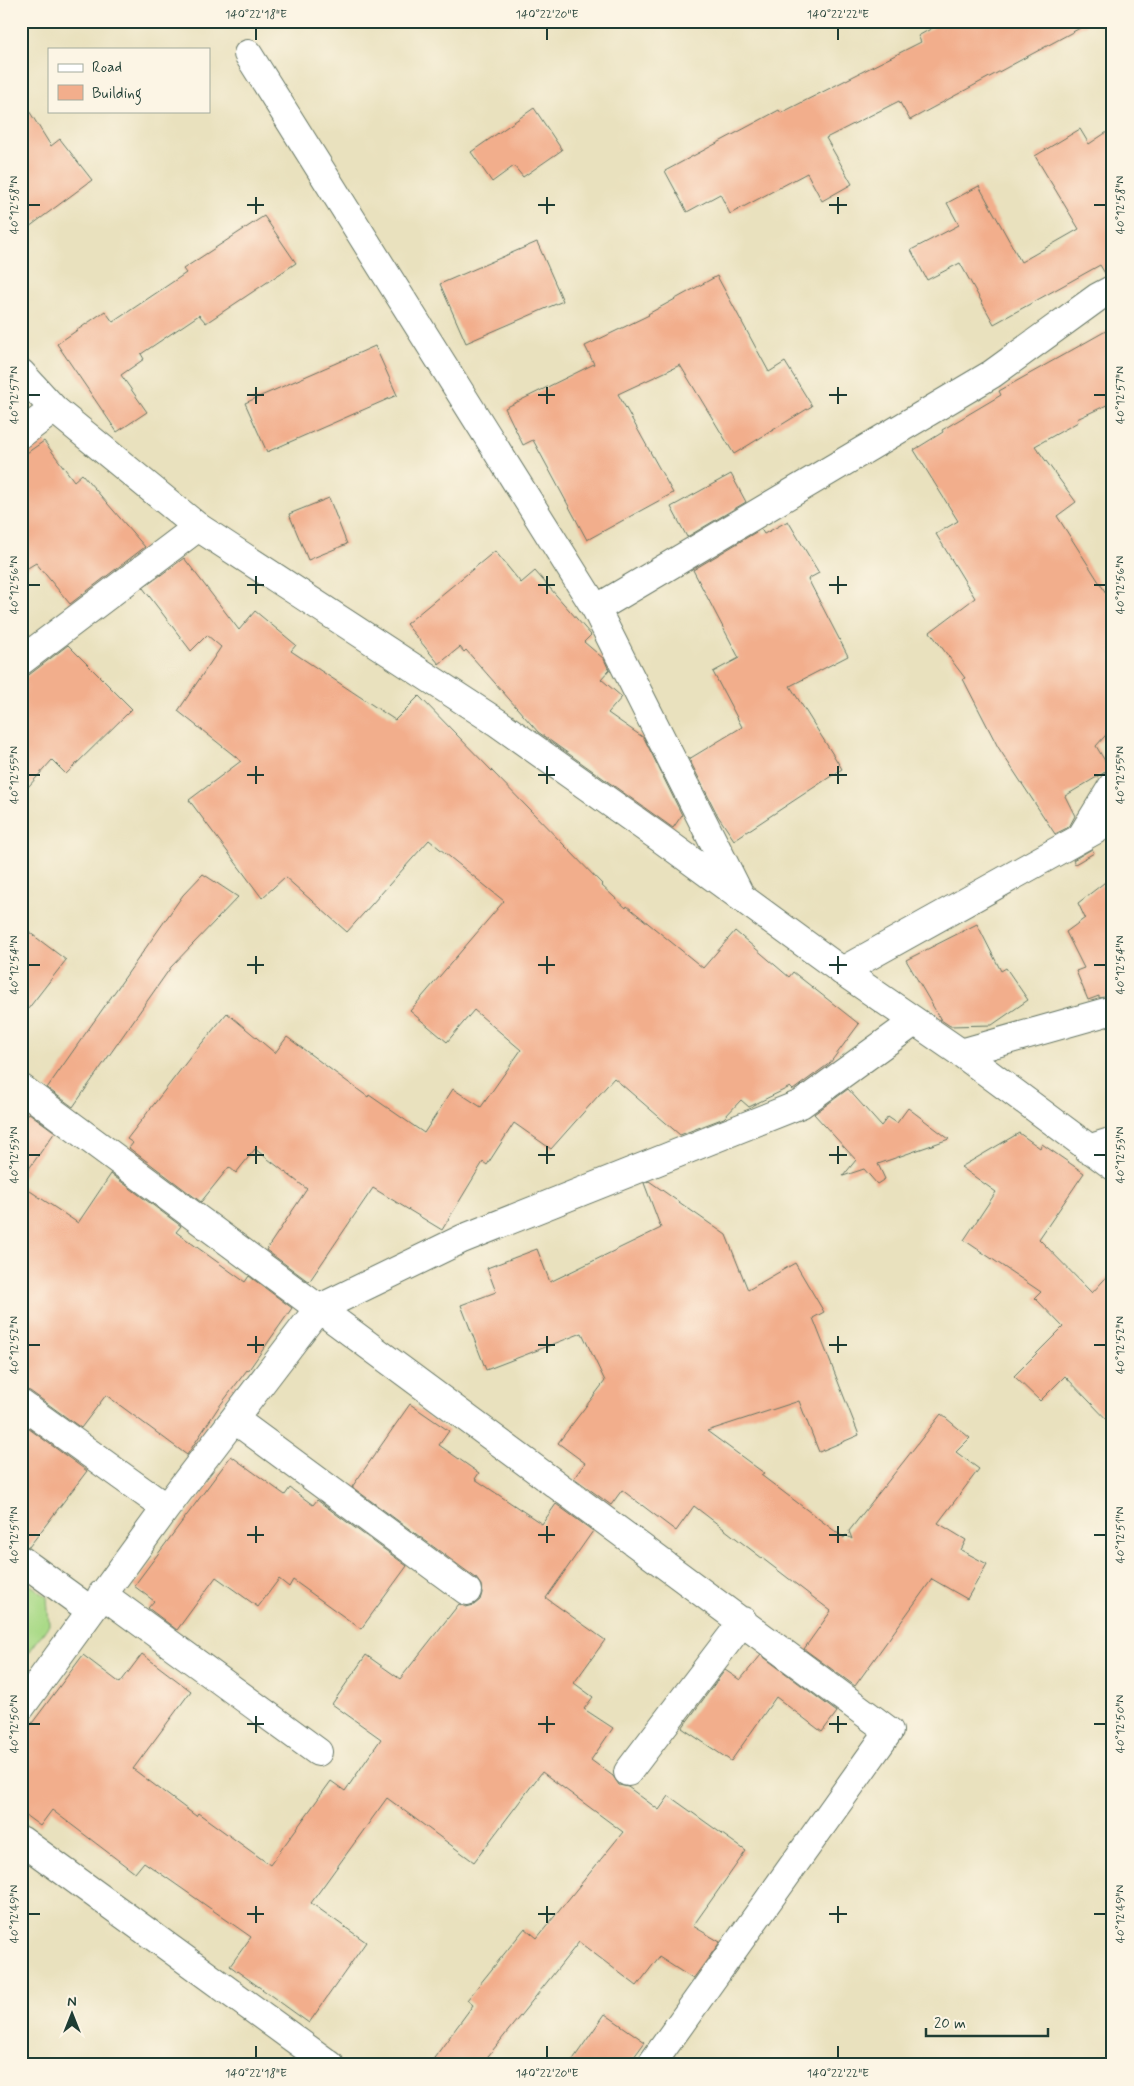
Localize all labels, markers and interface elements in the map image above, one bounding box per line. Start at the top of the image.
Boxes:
text: 140°22'18"E [225,7,287,23]
text: 140°22'20"E [516,7,578,23]
text: 140°22'22"E [807,7,869,23]
legend [48,48,210,112]
text: Road [92,58,122,78]
text: Building [92,84,142,105]
text: 40°12'58"N [7,176,23,234]
text: 40°12'58"N [1113,176,1129,234]
text: 40°12'57"N [7,366,23,424]
text: 40°12'57"N [1113,366,1129,424]
text: 40°12'56"N [7,556,23,614]
text: 40°12'56"N [1113,556,1129,614]
text: 40°12'55"N [7,746,23,804]
text: 40°12'55"N [1113,746,1129,804]
text: 40°12'54"N [7,935,23,995]
text: 40°12'54"N [1113,935,1129,995]
text: 40°12'53"N [7,1127,23,1183]
text: 40°12'53"N [1113,1127,1129,1183]
text: 40°12'52"N [7,1316,23,1374]
text: 40°12'52"N [1113,1316,1129,1374]
text: 40°12'51"N [7,1507,23,1563]
text: 40°12'51"N [1113,1507,1129,1563]
text: 40°12'50"N [7,1695,23,1753]
text: 40°12'50"N [1113,1695,1129,1753]
text: 40°12'49"N [7,1885,23,1943]
text: 40°12'49"N [1113,1885,1129,1943]
north arrow [48,1988,98,2038]
text: N [67,1993,77,2011]
scale bar [926,2006,1049,2038]
text: 20 m [934,2014,966,2034]
text: 140°22'18"E [225,2066,287,2082]
text: 140°22'20"E [516,2066,578,2082]
text: 140°22'22"E [807,2066,869,2082]

